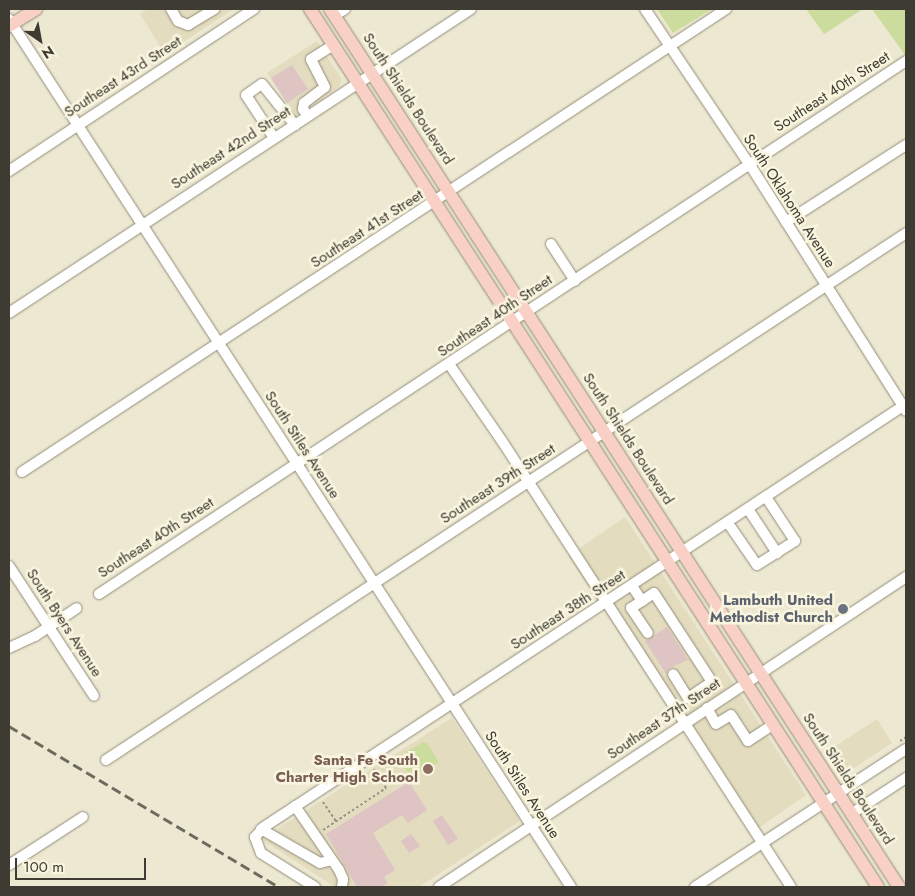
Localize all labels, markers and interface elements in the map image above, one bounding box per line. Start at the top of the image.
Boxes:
north arrow [15,15,65,65]
street label: South Shields Boulevard [359,30,457,168]
street label: Southeast 43rd Street [61,32,185,122]
text: N [38,41,58,64]
street label: Southeast 40th Street [771,48,893,136]
street label: Southeast 42nd Street [168,103,294,193]
street label: South Oklahoma Avenue [739,131,839,271]
street label: Southeast 41st Street [307,186,427,272]
street label: Southeast 40th Street [434,271,556,361]
street label: South Shields Boulevard [579,370,677,508]
street label: South Stiles Avenue [261,388,343,502]
street label: Southeast 39th Street [437,440,559,528]
street label: Southeast 40th Street [95,494,217,582]
street label: South Byers Avenue [22,566,106,680]
street label: Southeast 38th Street [507,566,629,654]
place label: Lambuth United Methodist Church [710,591,833,626]
marker: Lambuth United Methodist Church [837,603,849,615]
street label: Southeast 37th Street [604,675,724,763]
street label: South Shields Boulevard [799,710,897,848]
street label: South Stiles Avenue [481,728,563,842]
place label: Santa Fe South Charter High School [275,751,418,786]
marker: Santa Fe South Charter High School [422,763,434,775]
scale bar [18,848,149,880]
text: 100 m [23,856,64,878]

